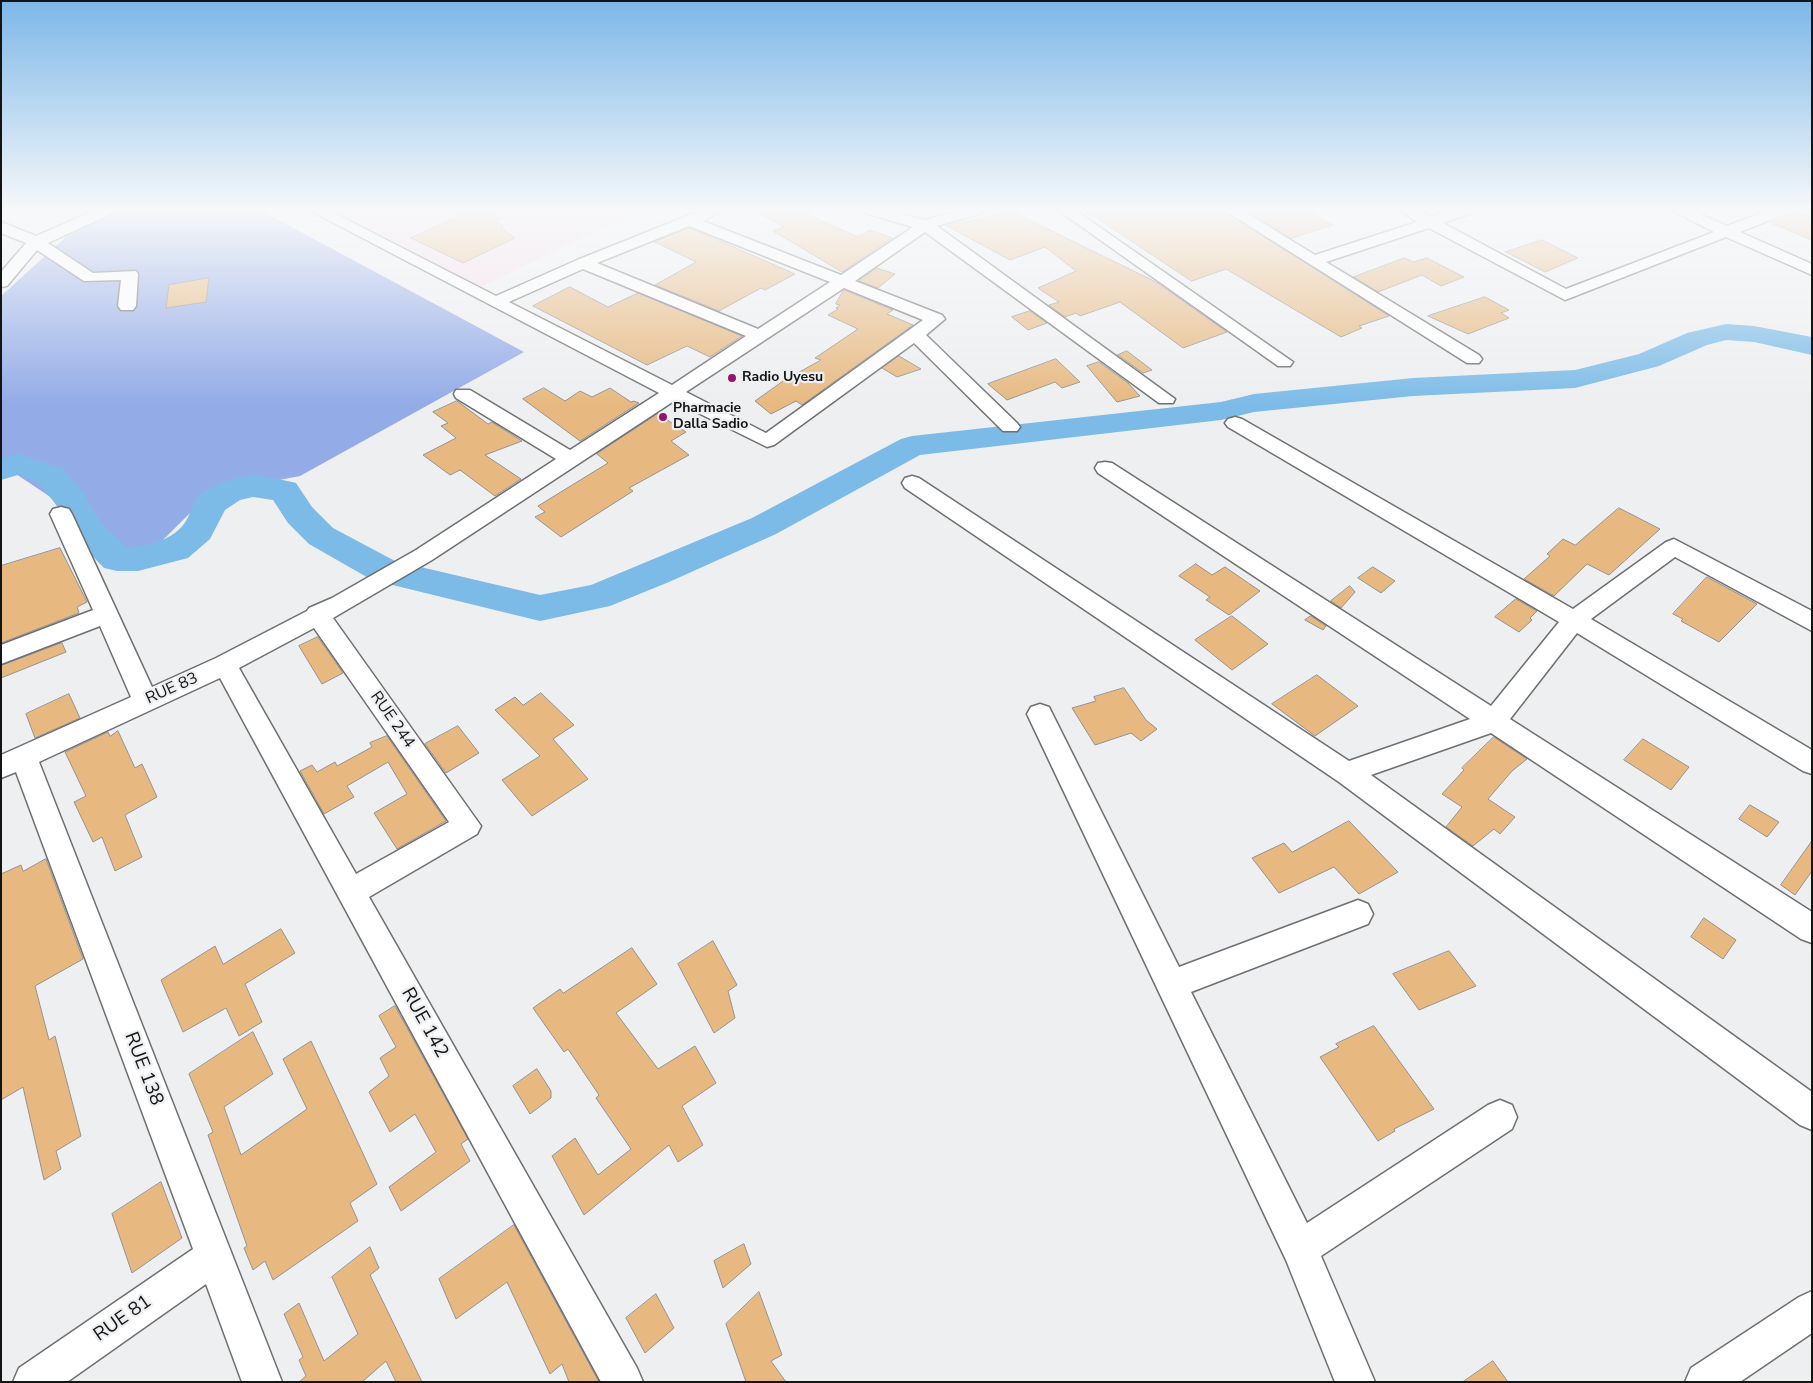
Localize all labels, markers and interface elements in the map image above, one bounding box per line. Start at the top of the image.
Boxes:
place label: Radio Uyesu [742,370,823,386]
marker: Radio Uyesu [726,372,738,384]
place label: Pharmacie Dalla Sadio [673,401,748,434]
marker: Pharmacie Dalla Sadio [657,411,669,423]
street label: RUE 83 [143,669,201,709]
street label: RUE 244 [366,688,418,752]
street label: RUE 142 [395,984,453,1062]
street label: RUE 138 [119,1029,167,1109]
street label: RUE 81 [90,1291,156,1347]

